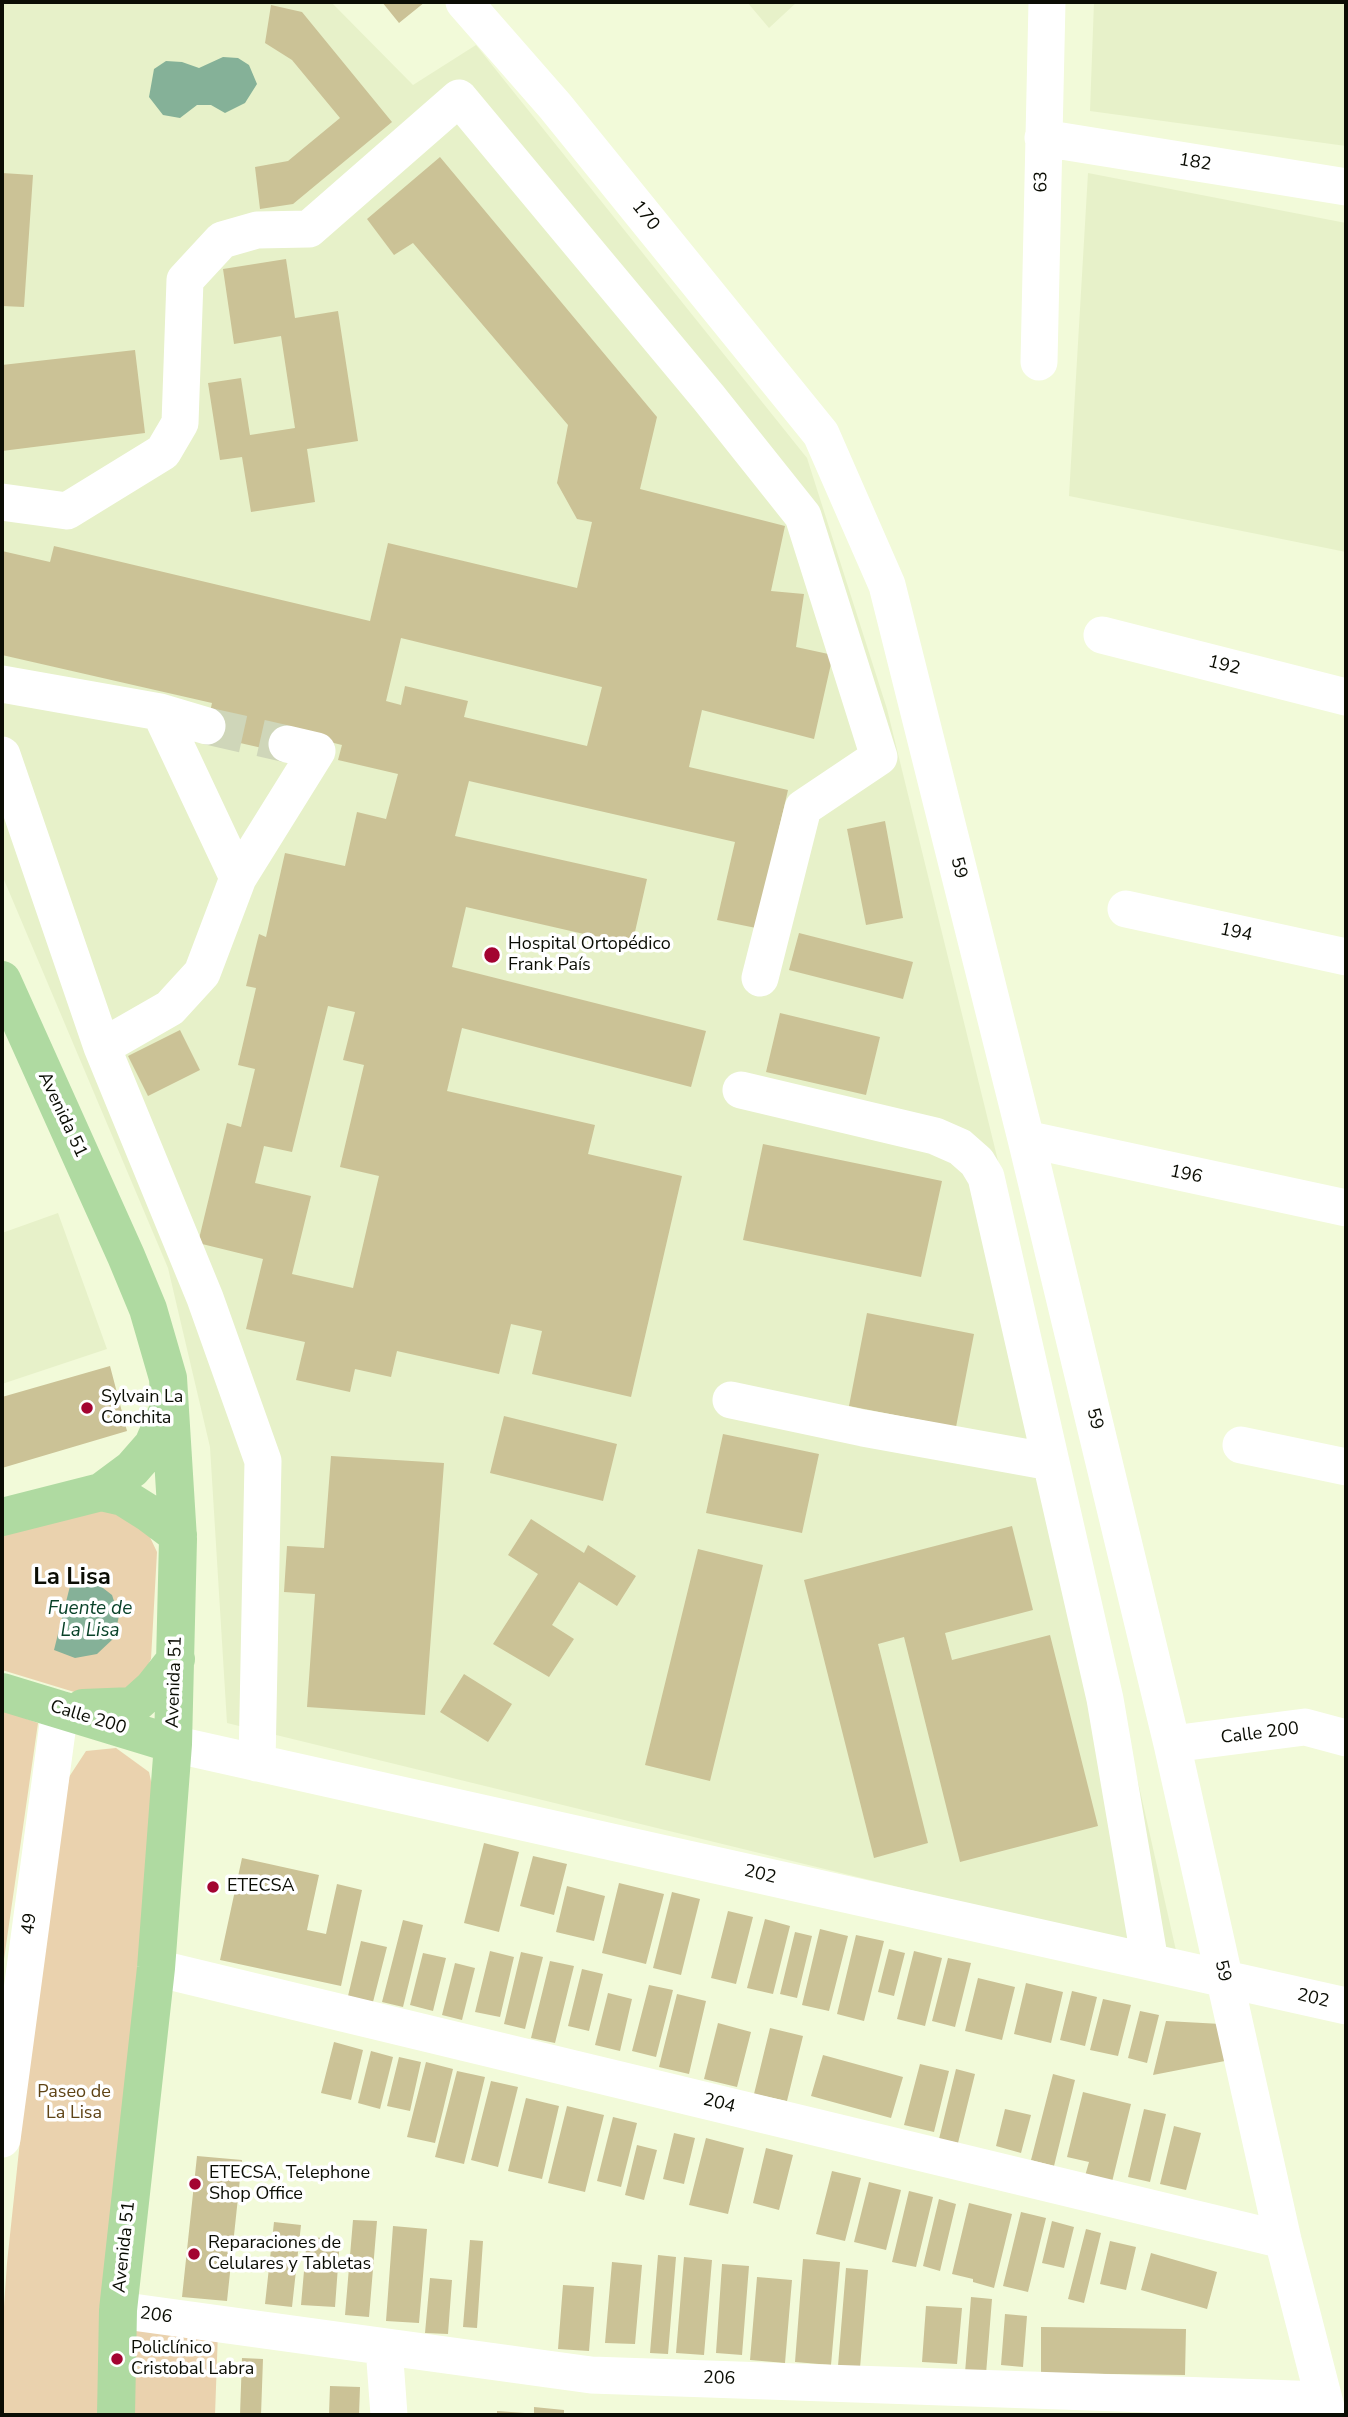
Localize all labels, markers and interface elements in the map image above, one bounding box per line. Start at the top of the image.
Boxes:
street label: 182 [1177,150,1213,176]
street label: 63 [1031,171,1053,193]
street label: 170 [626,197,664,235]
street label: 192 [1206,652,1242,680]
street label: 59 [945,855,971,881]
street label: 194 [1218,919,1254,947]
place label: Hospital Ortopédico Frank País [508,934,671,976]
marker: Hospital Ortopédico Frank País [482,945,502,965]
street label: Avenida 51 [33,1069,91,1161]
street label: 196 [1168,1161,1204,1189]
place label: Sylvain La Conchita [101,1387,183,1430]
marker: Sylvain La Conchita [79,1400,95,1416]
street label: 59 [1081,1406,1107,1432]
district label: La Lisa [33,1564,111,1592]
water label: Fuente de La Lisa [48,1598,132,1642]
street label: Avenida 51 [163,1636,187,1728]
street label: Calle 200 [47,1696,129,1740]
street label: Calle 200 [1220,1718,1300,1750]
street label: 202 [742,1861,778,1889]
place label: ETECSA [227,1876,295,1898]
marker: ETECSA [205,1879,221,1895]
street label: 49 [18,1912,42,1936]
street label: 59 [1209,1958,1235,1984]
street label: 202 [1295,1985,1331,2013]
park label: Paseo de La Lisa [37,2082,111,2124]
street label: 204 [701,2090,737,2118]
place label: ETECSA, Telephone Shop Office [209,2163,370,2206]
marker: ETECSA, Telephone Shop Office [187,2176,203,2192]
street label: Avenida 51 [109,2200,141,2294]
place label: Reparaciones de Celulares y Tabletas [208,2233,371,2276]
marker: Reparaciones de Celulares y Tabletas [186,2246,202,2262]
street label: 206 [138,2303,174,2329]
place label: Policlínico Cristobal Labra [131,2338,254,2380]
marker: Policlínico Cristobal Labra [109,2351,125,2367]
street label: 206 [702,2368,736,2390]

